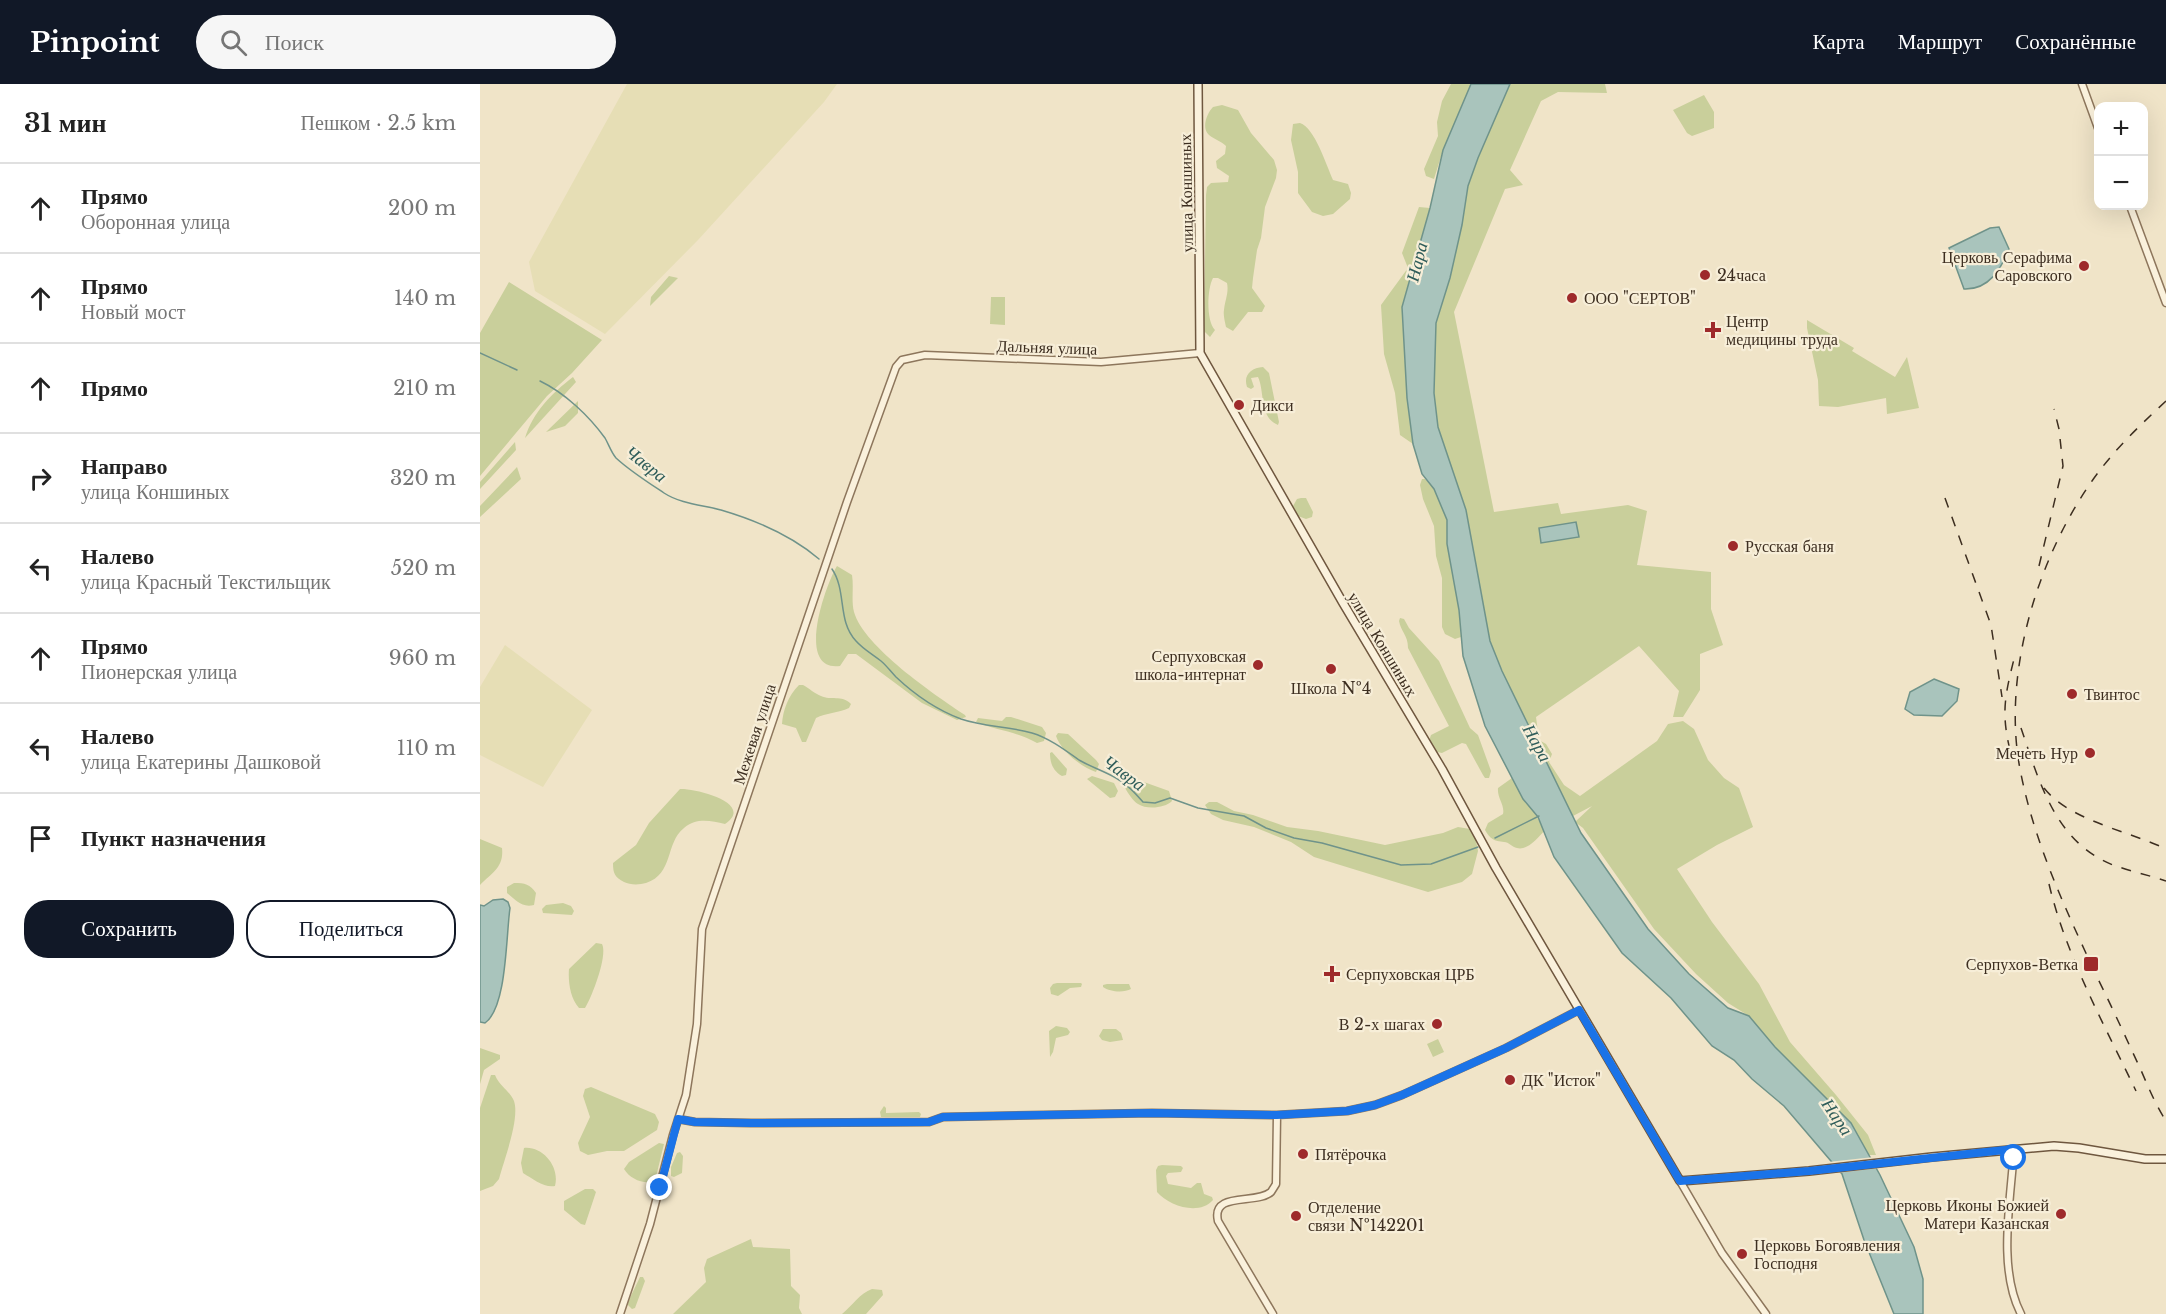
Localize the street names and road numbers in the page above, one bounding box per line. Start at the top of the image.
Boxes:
street label: улица Коншиных [1175,133,1197,253]
street label: Дальняя улица [996,335,1098,359]
street label: улица Коншиных [1344,588,1422,700]
street label: Межевая улица [728,681,780,787]

